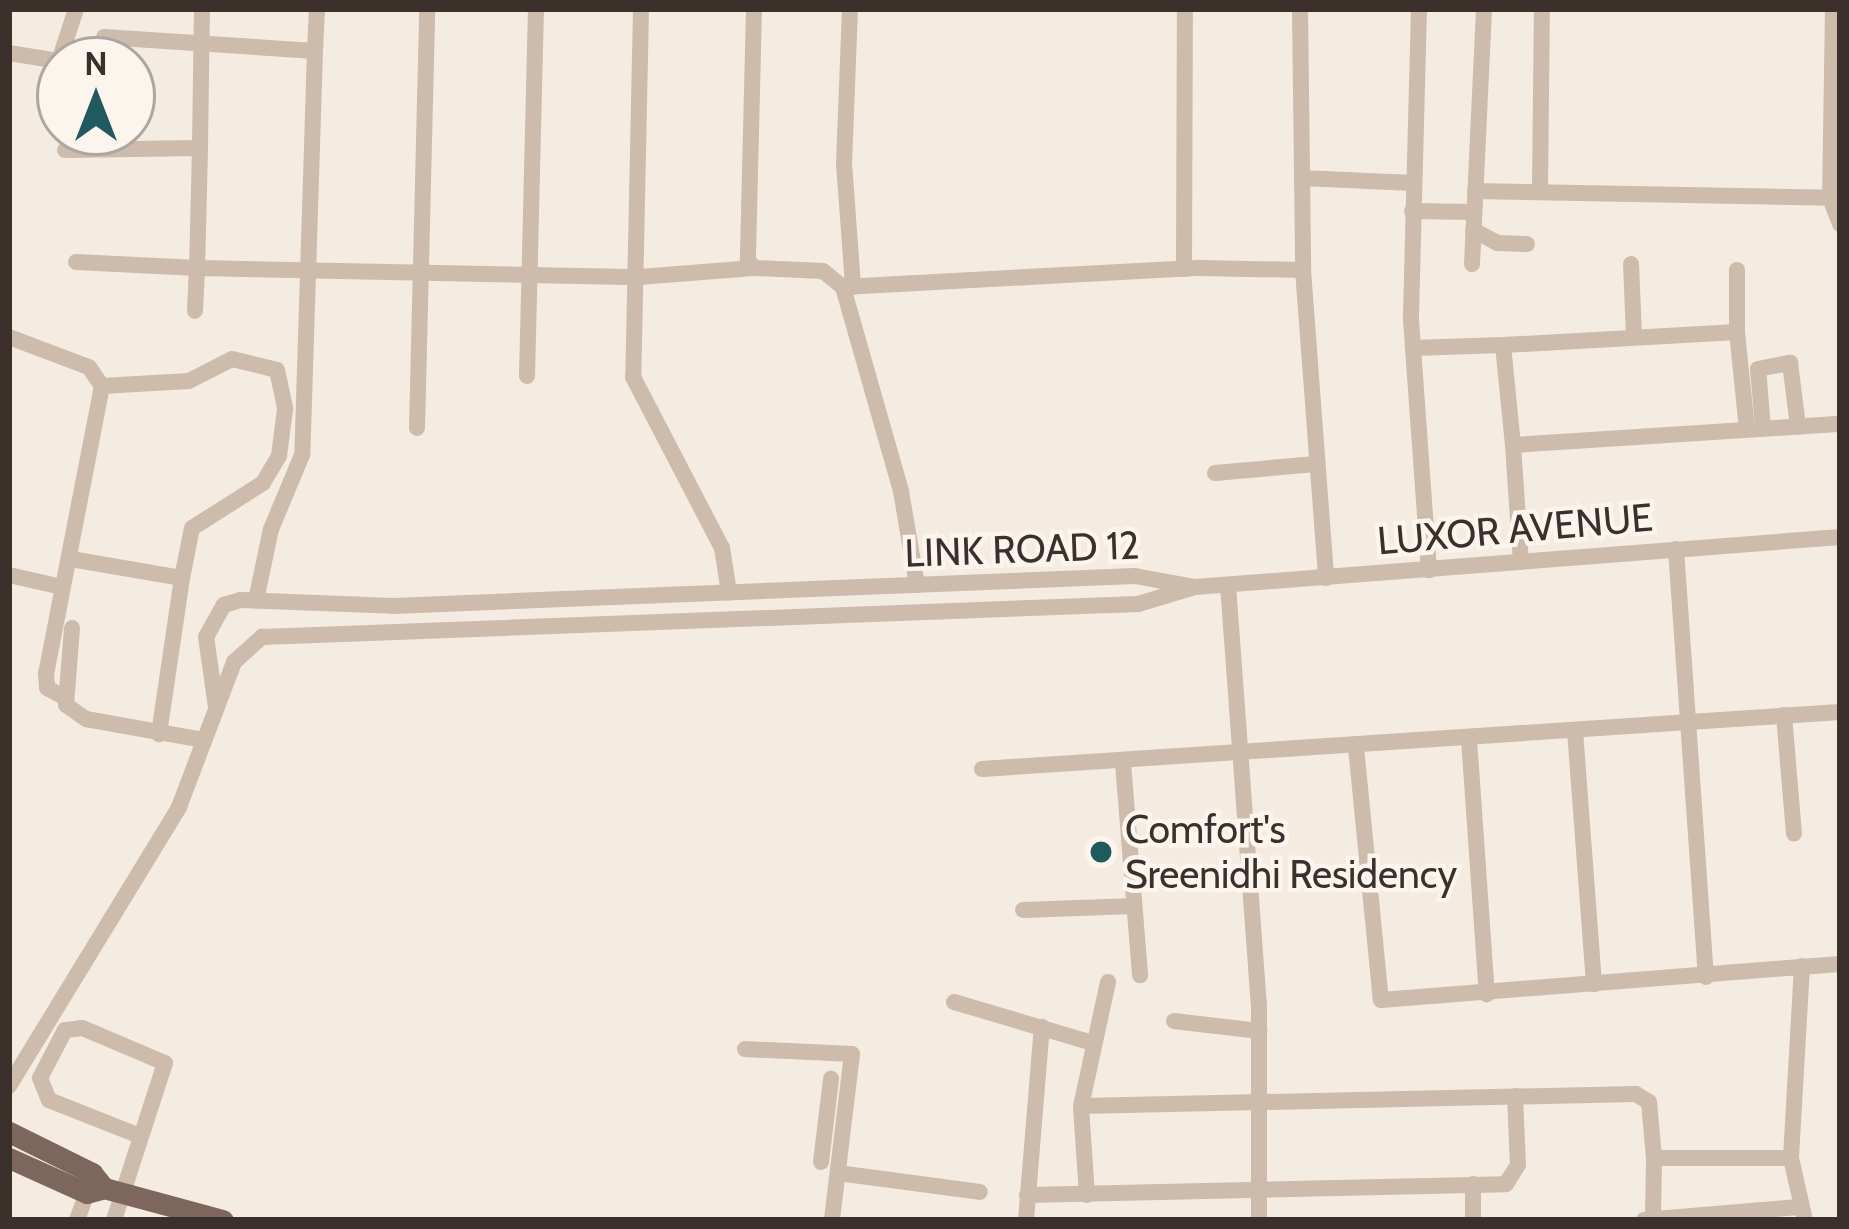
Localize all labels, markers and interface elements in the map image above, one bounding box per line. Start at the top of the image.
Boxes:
north arrow [36,36,156,156]
text: N [84,43,108,83]
street label: LUXOR AVENUE [1375,494,1655,564]
street label: LINK ROAD 12 [904,522,1140,576]
place label: Comfort's Sreenidhi Residency [1125,807,1457,898]
marker: Comfort's Sreenidhi Residency [1088,839,1114,865]

